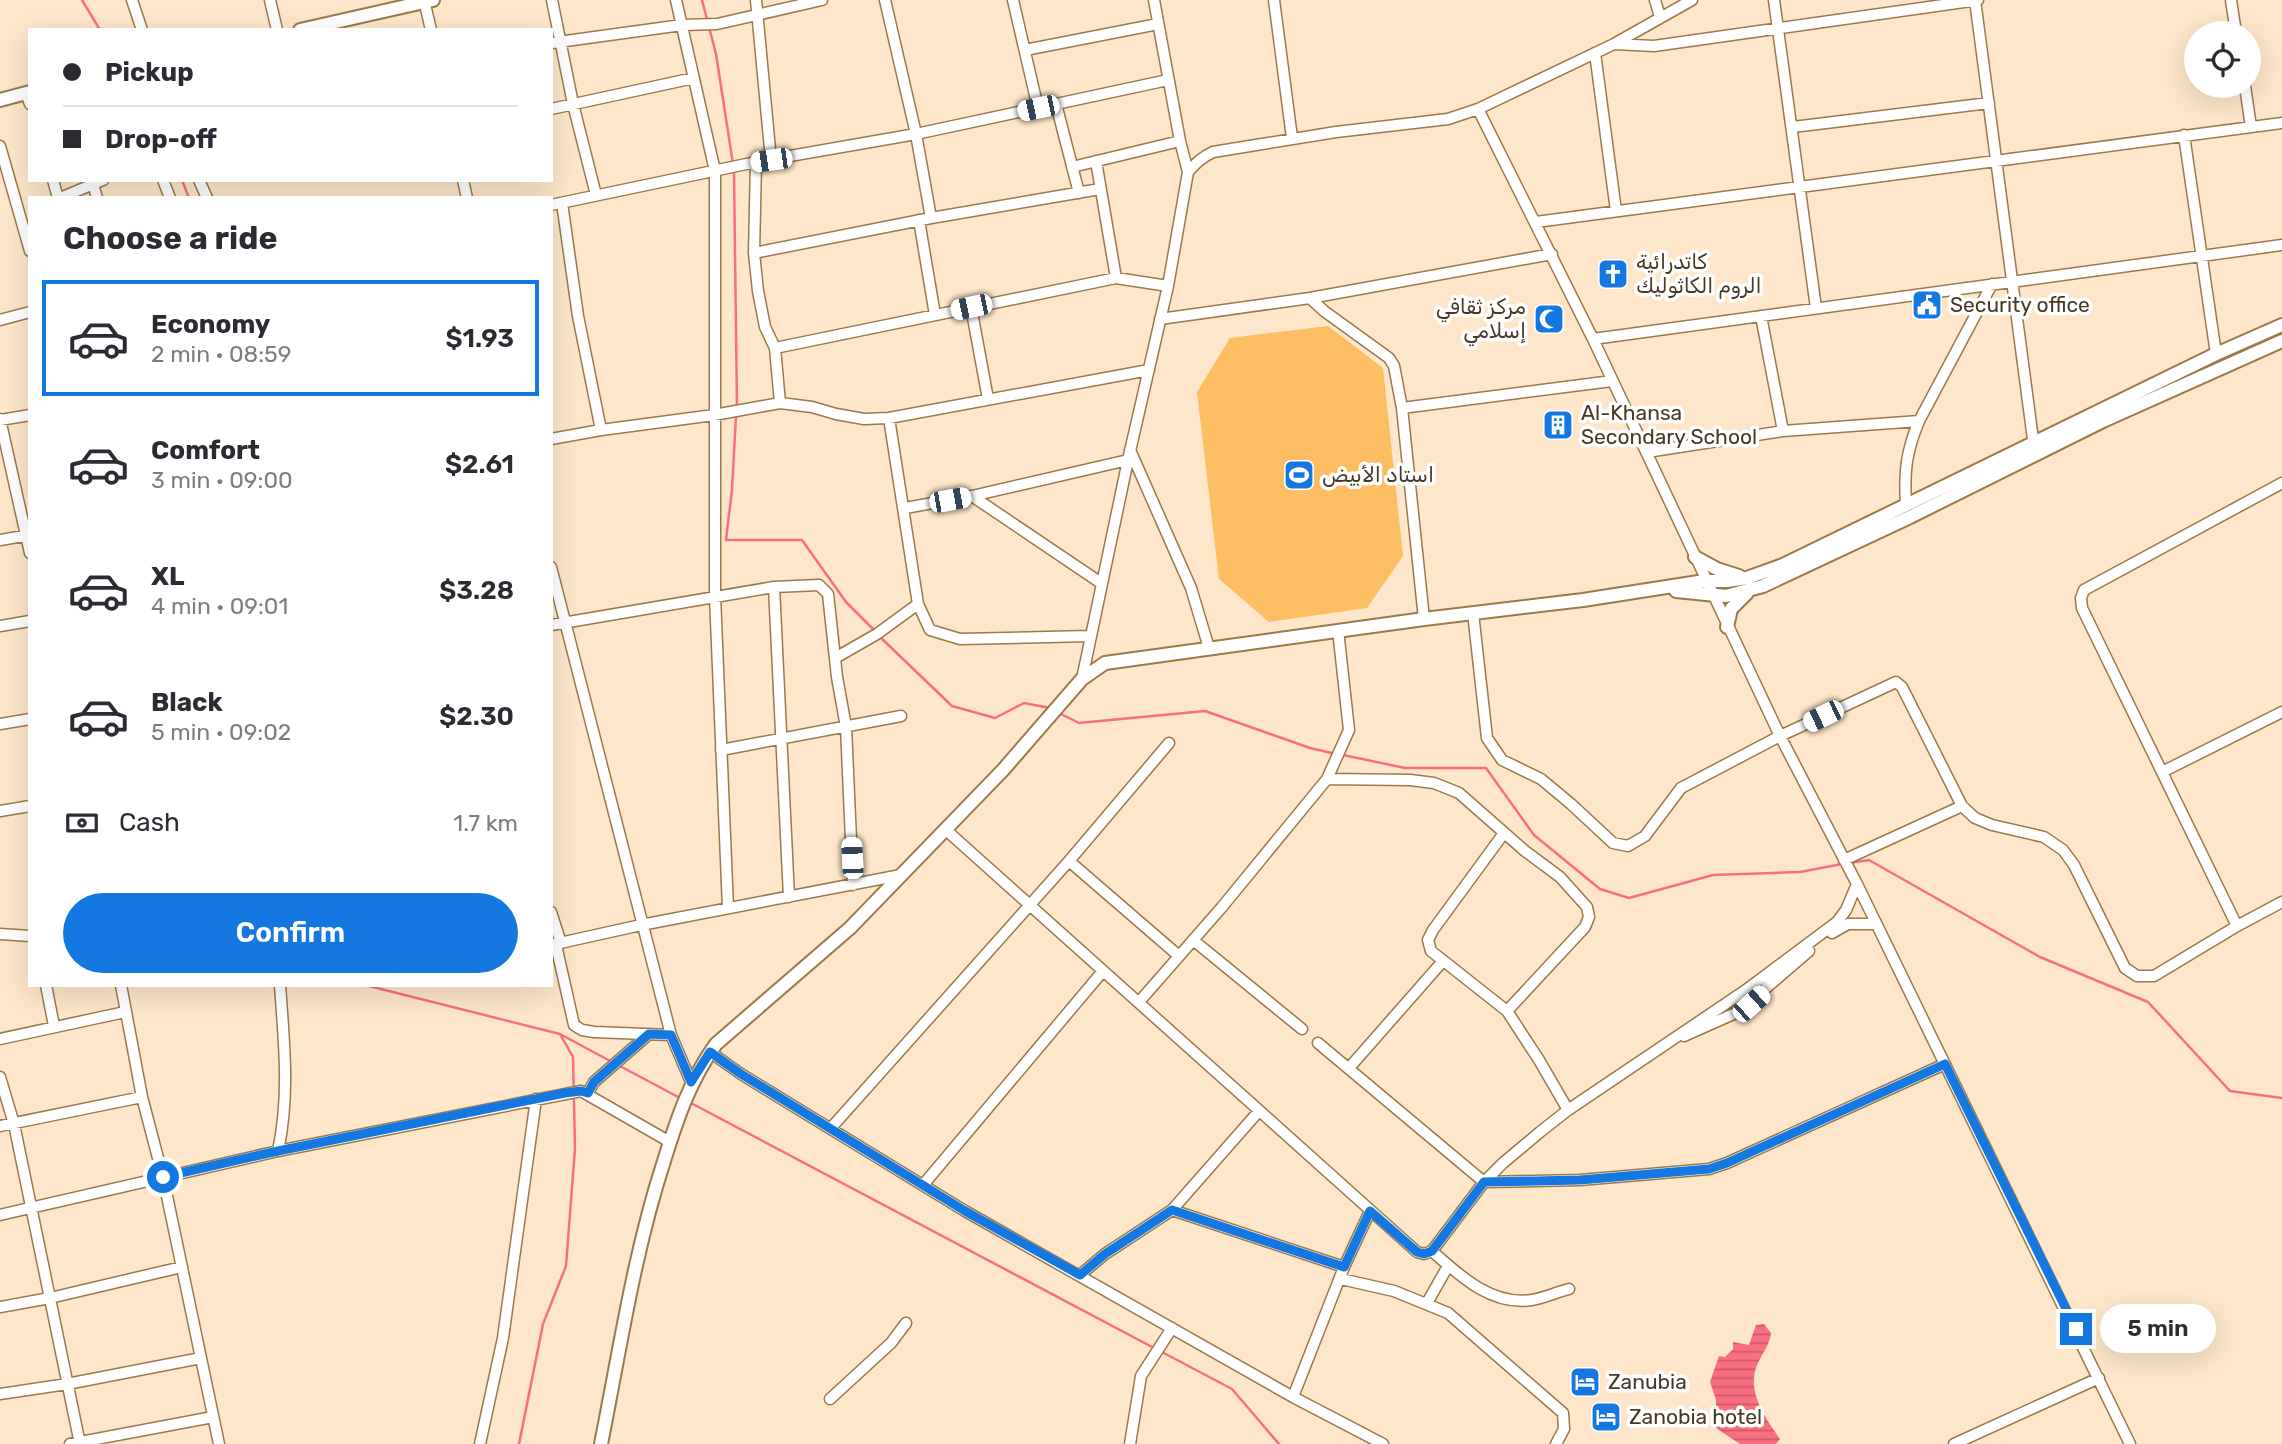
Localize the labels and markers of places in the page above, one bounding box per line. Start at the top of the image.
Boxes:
place label: كاتدرائية الروم الكاثوليك [1636,249,1762,299]
church icon: كاتدرائية الروم الكاثوليك [1596,257,1630,291]
public building icon: Security office [1910,288,1944,322]
place label: Security office [1950,292,2090,317]
place label: مركز ثقافي إسلامي [1436,294,1526,347]
mosque icon: مركز ثقافي إسلامي [1532,302,1566,336]
place label: Al-Khansa Secondary School [1581,400,1757,449]
building icon: Al-Khansa Secondary School [1541,408,1575,442]
sports icon: استاد الأبيض [1282,458,1316,492]
place label: استاد الأبيض [1322,462,1434,487]
hotel icon: Zanubia [1568,1365,1602,1399]
place label: Zanubia [1608,1369,1687,1394]
hotel icon: Zanobia hotel [1589,1400,1623,1434]
place label: Zanobia hotel [1629,1404,1762,1429]

